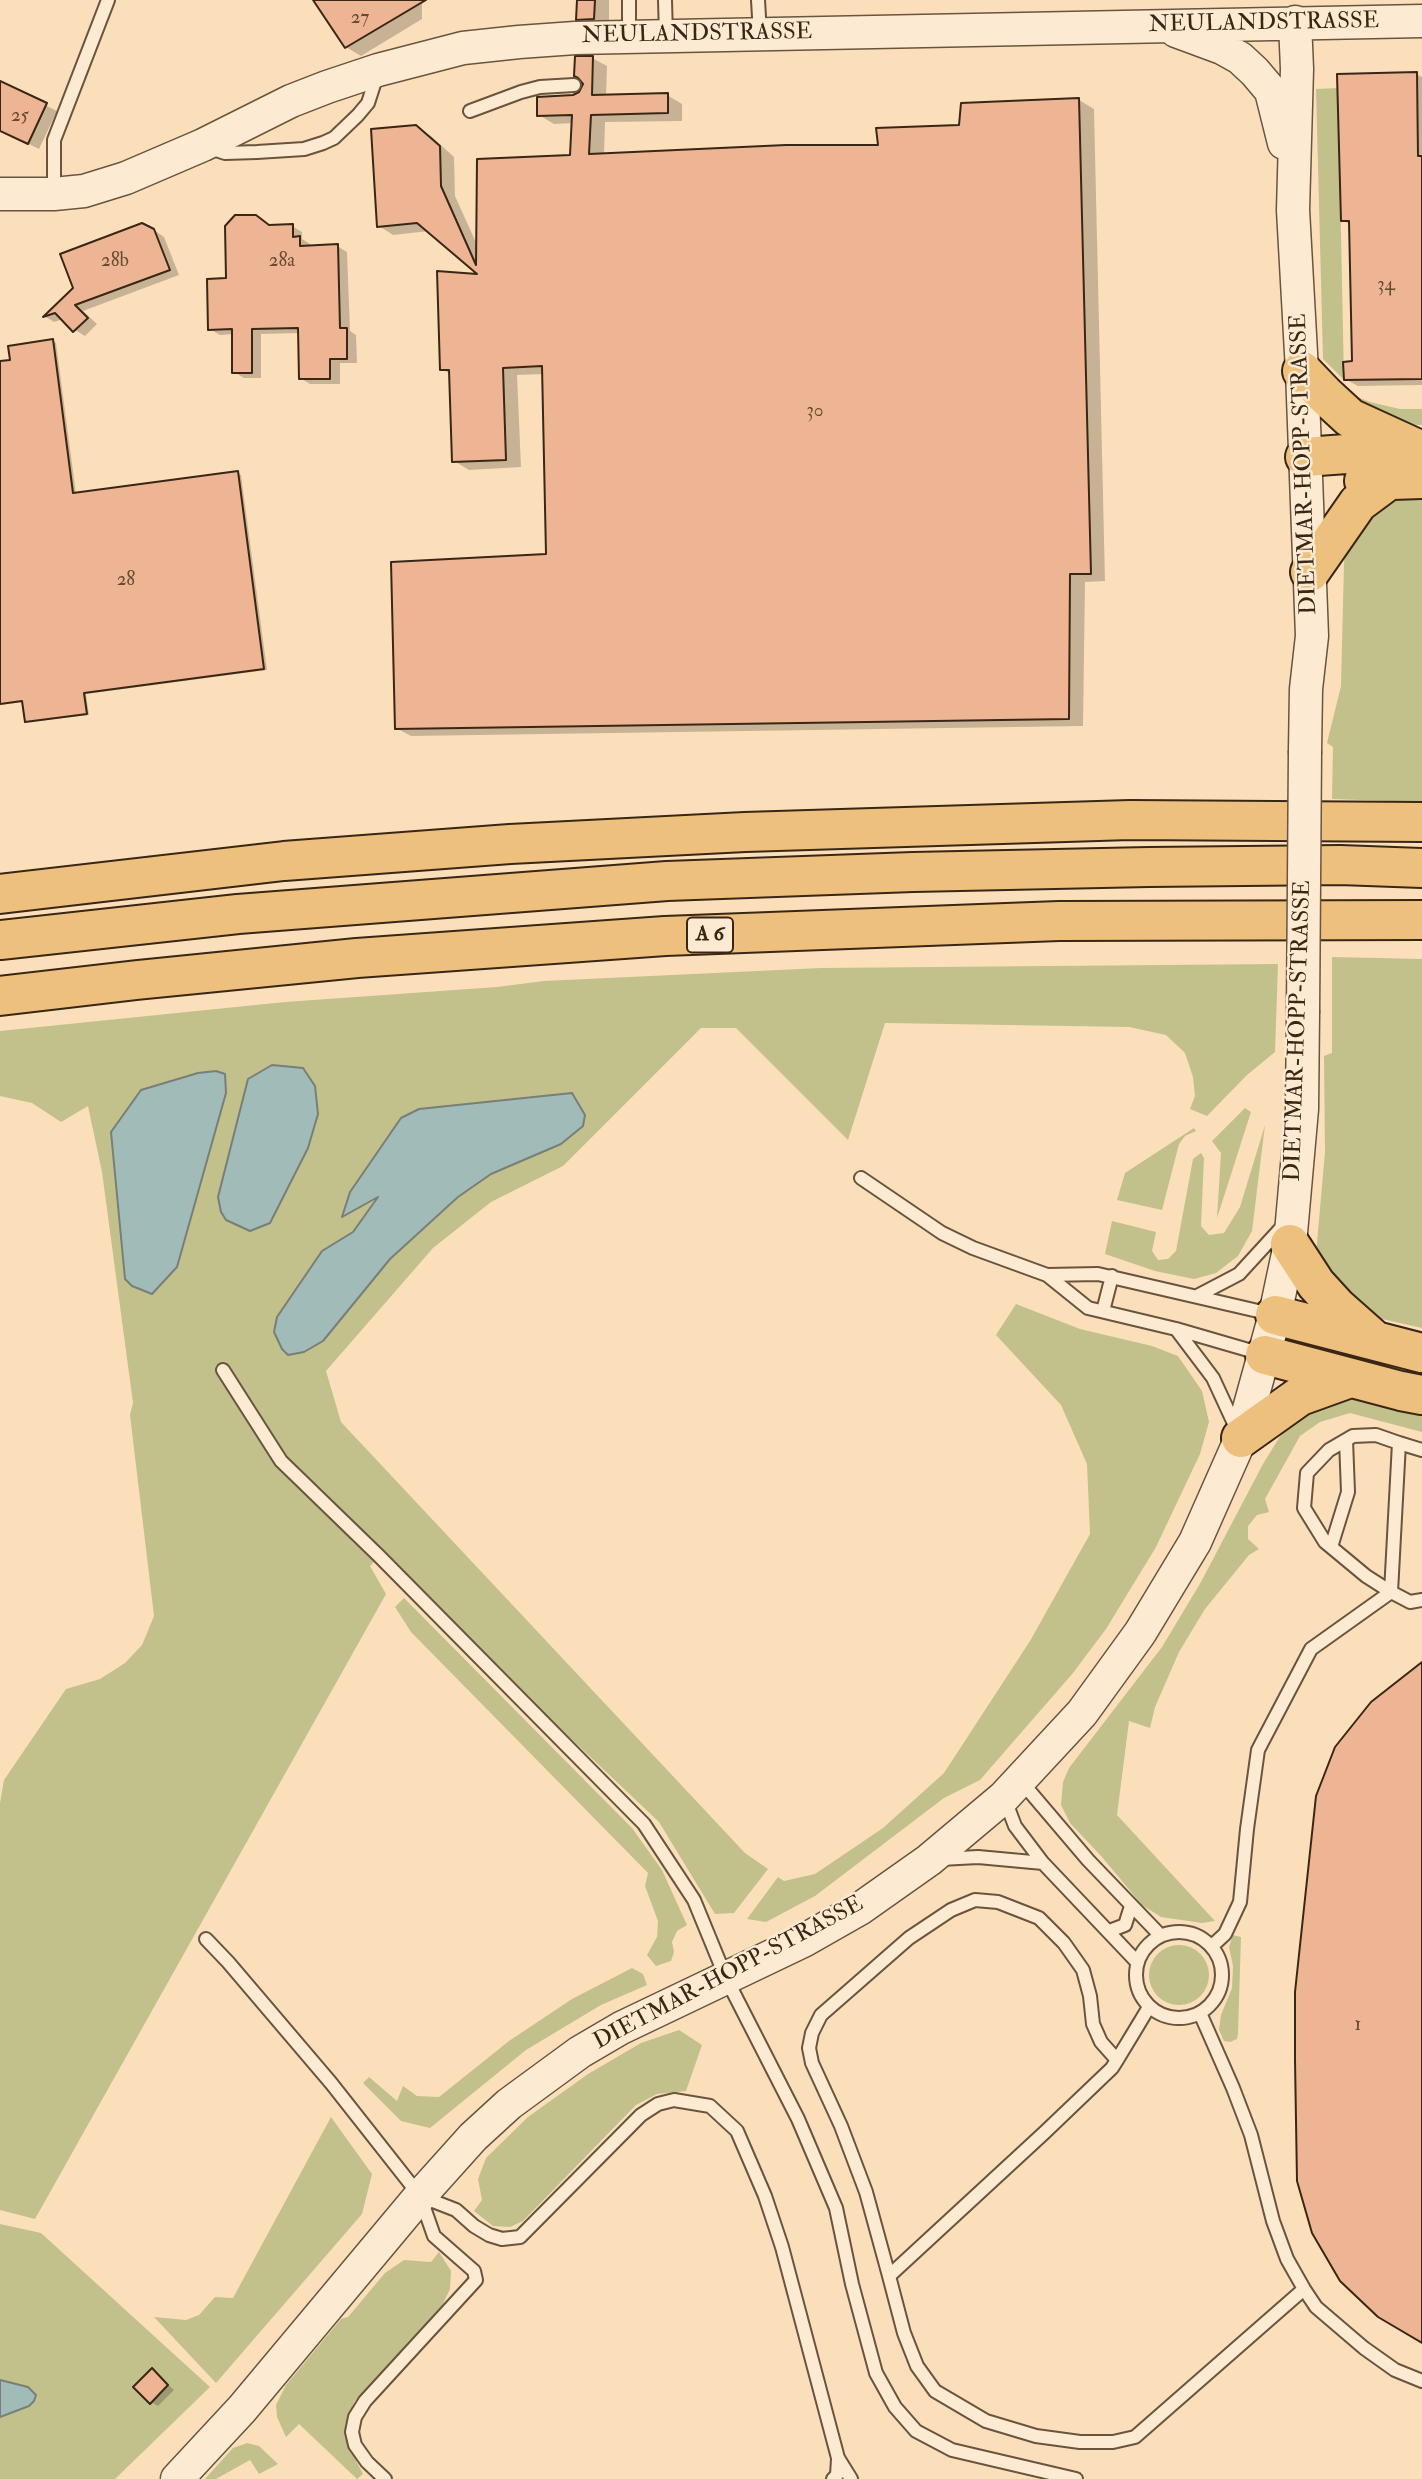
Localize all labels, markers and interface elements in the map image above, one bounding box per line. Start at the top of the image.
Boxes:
house number: 27 [351,8,369,30]
street label: NEULANDSTRASSE [1148,8,1380,40]
street label: NEULANDSTRASSE [581,19,813,51]
house number: 25 [11,106,29,128]
house number: 28b [101,251,129,273]
house number: 28a [269,251,295,273]
house number: 34 [1377,275,1395,297]
street label: DIETMAR-HOPP-STRASSE [1286,313,1324,615]
house number: 30 [806,401,824,423]
house number: 28 [117,570,135,592]
street label: DIETMAR-HOPP-STRASSE [1280,880,1318,1182]
road number: A 6 [687,918,733,953]
street label: DIETMAR-HOPP-STRASSE [589,1891,869,2057]
house number: 1 [1355,2015,1361,2037]

